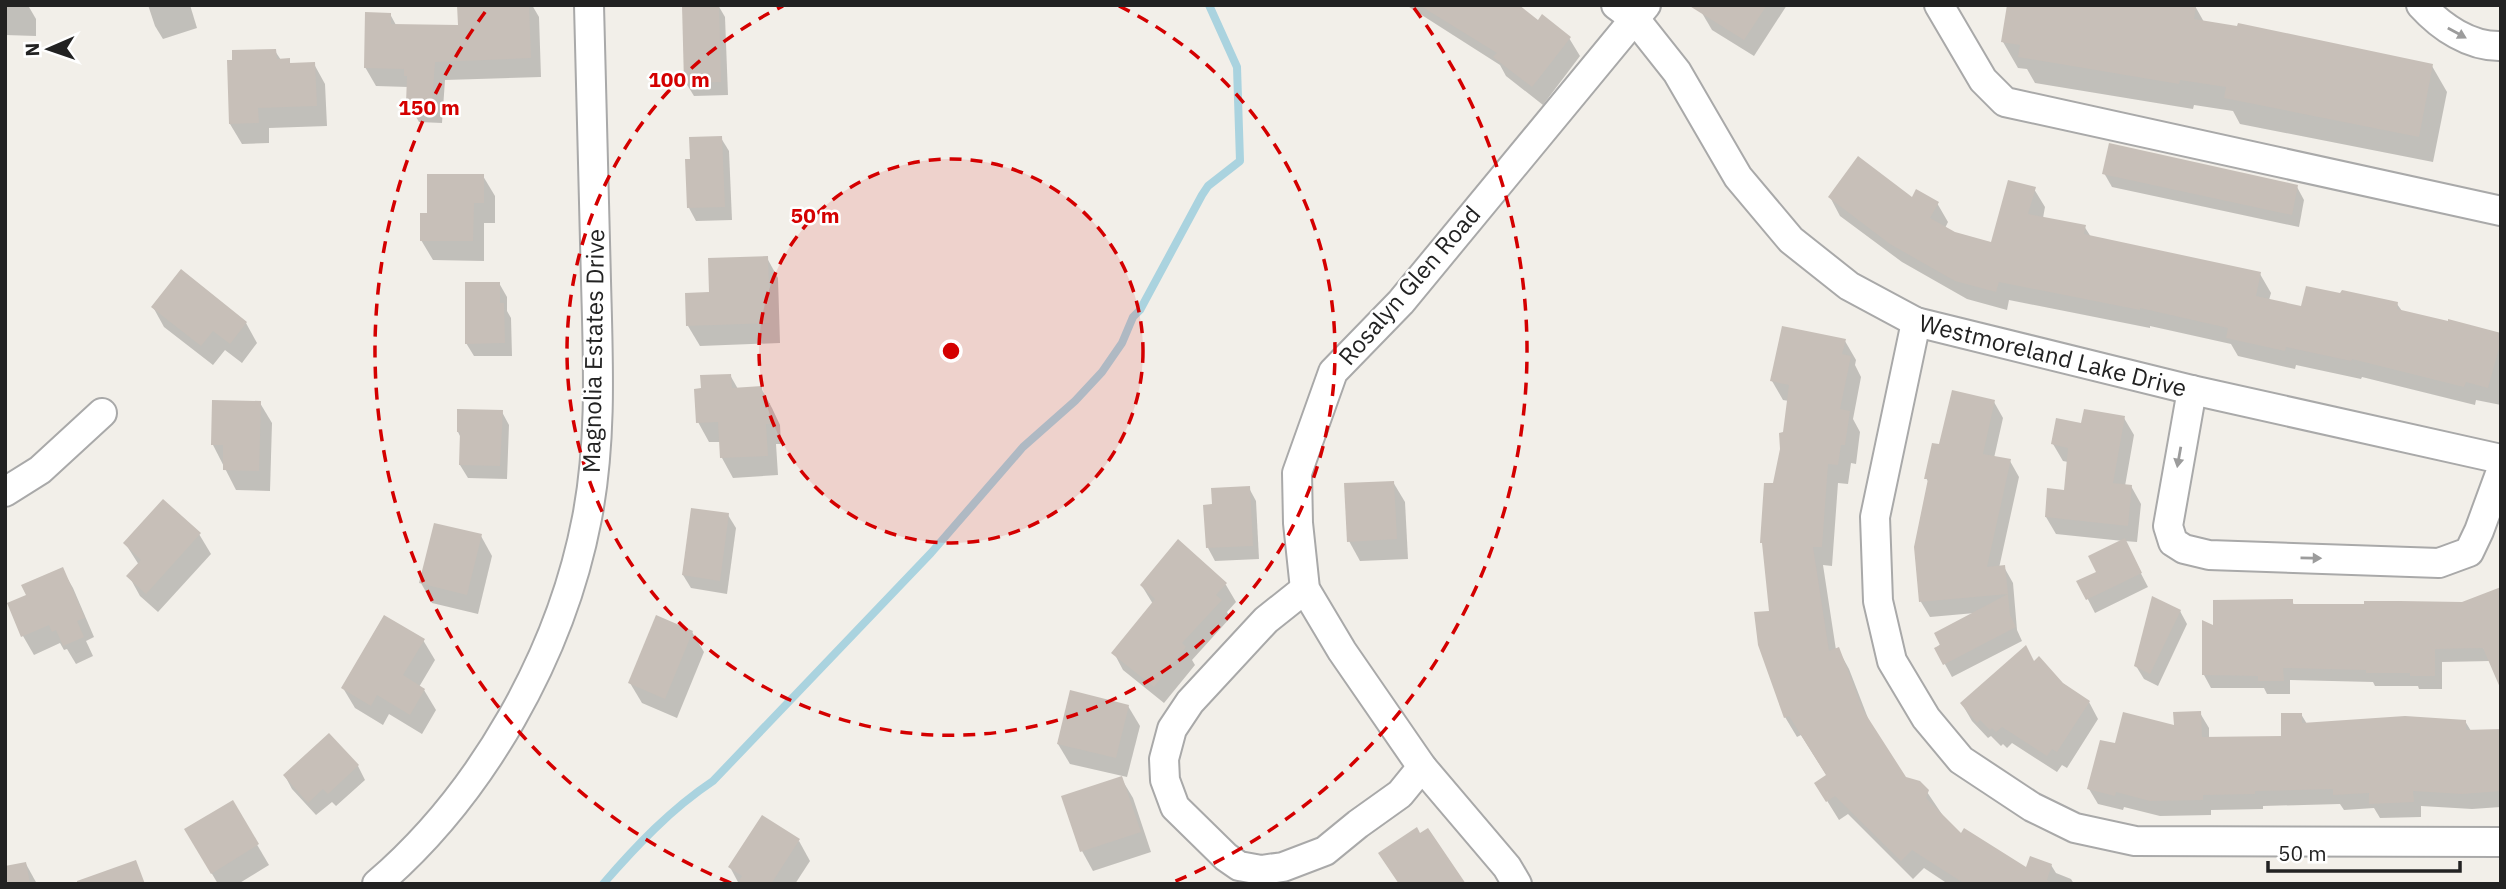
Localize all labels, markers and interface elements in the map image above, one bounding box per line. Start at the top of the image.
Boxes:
north arrow [14,14,84,84]
one-way arrow [2447,27,2467,39]
text: N [20,42,44,57]
text: 100 m [648,65,710,93]
text: 150 m [398,93,460,121]
street label: Rosalyn Glen Road [1331,199,1487,371]
text: 50 m [791,201,839,229]
street label: Magnolia Estates Drive [575,229,611,473]
street label: Westmoreland Lake Drive [1916,306,2190,404]
centre of rings [939,339,963,363]
one-way arrow [2173,446,2184,468]
one-way arrow [2300,552,2322,563]
scale bar [2268,830,2460,874]
text: 50 m [2278,839,2327,867]

